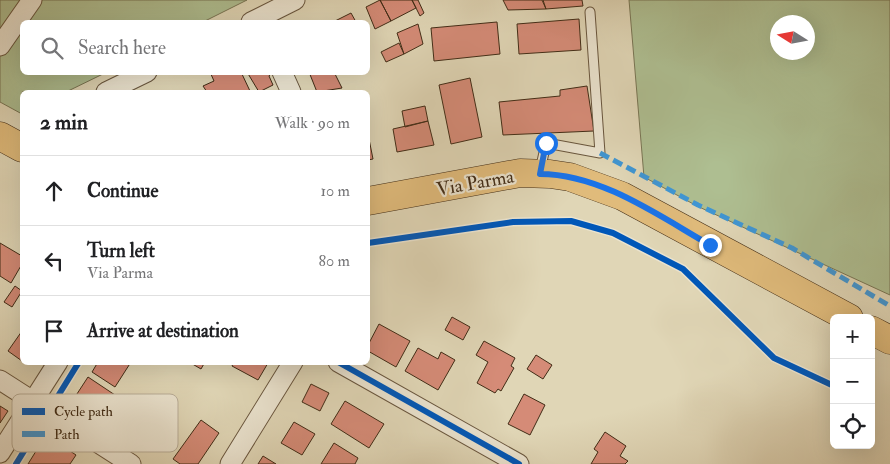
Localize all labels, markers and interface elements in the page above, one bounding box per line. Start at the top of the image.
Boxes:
north arrow [770,15,815,60]
search box [20,20,370,75]
icon: search [38,34,66,62]
text: Search here [78,36,166,60]
text: 2 min [40,109,88,136]
text: Walk · 90 m [275,113,350,133]
route start [535,132,558,155]
street label: Via Parma [435,164,516,202]
icon: ahead [40,177,68,205]
text: Continue [87,179,158,203]
text: 10 m [320,181,350,201]
route end [699,234,722,257]
text: Turn left [87,239,155,263]
icon: left [40,247,68,275]
text: 80 m [319,251,350,271]
text: Via Parma [87,263,153,283]
map controls [830,314,875,449]
button: + [830,314,875,359]
icon: arrive [40,317,68,345]
text: Arrive at destination [87,319,239,343]
button: − [830,359,875,404]
legend [12,394,178,452]
text: Cycle path [54,403,114,421]
button: locate [830,404,875,449]
text: Path [54,426,80,443]

